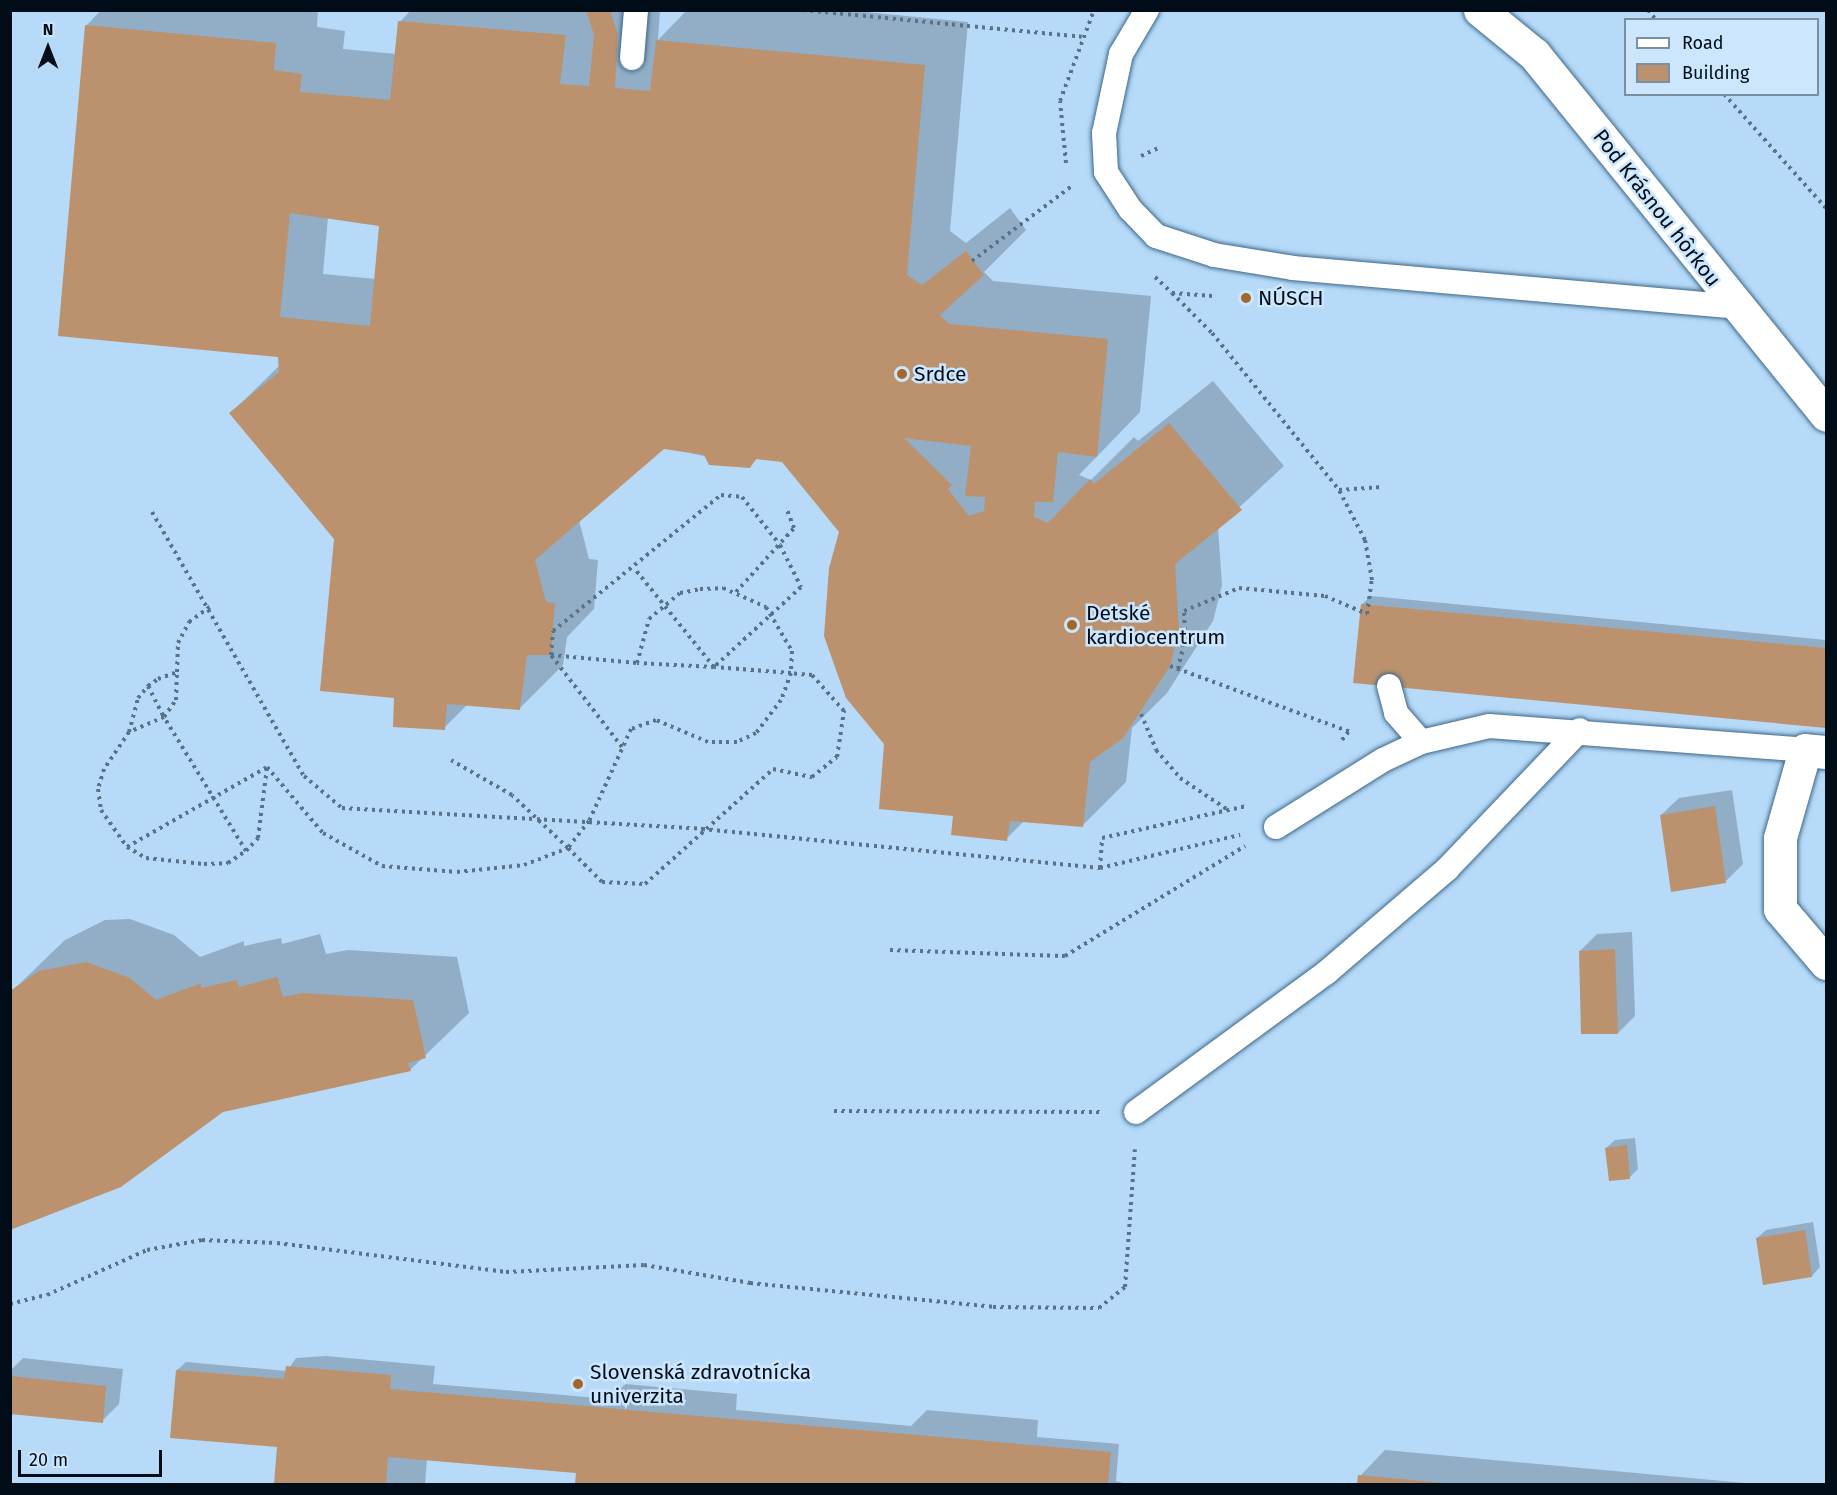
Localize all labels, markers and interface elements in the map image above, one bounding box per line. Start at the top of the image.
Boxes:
north arrow [18,18,78,78]
legend [1624,18,1819,96]
text: N [43,20,53,39]
text: Road [1682,32,1724,54]
text: Building [1682,62,1749,84]
street label: Pod Krásnou hôrkou [1588,124,1726,292]
place label: NÚSCH [1258,285,1324,311]
marker: NÚSCH [1239,291,1253,305]
place label: Srdce [914,361,967,387]
marker: Srdce [895,367,909,381]
place label: Detské kardiocentrum [1086,600,1225,650]
marker: Detské kardiocentrum [1063,616,1081,634]
place label: Slovenská zdravotnícka univerzita [590,1359,811,1409]
marker: Slovenská zdravotnícka univerzita [571,1377,585,1391]
scale bar [21,1438,165,1476]
text: 20 m [29,1449,68,1471]

